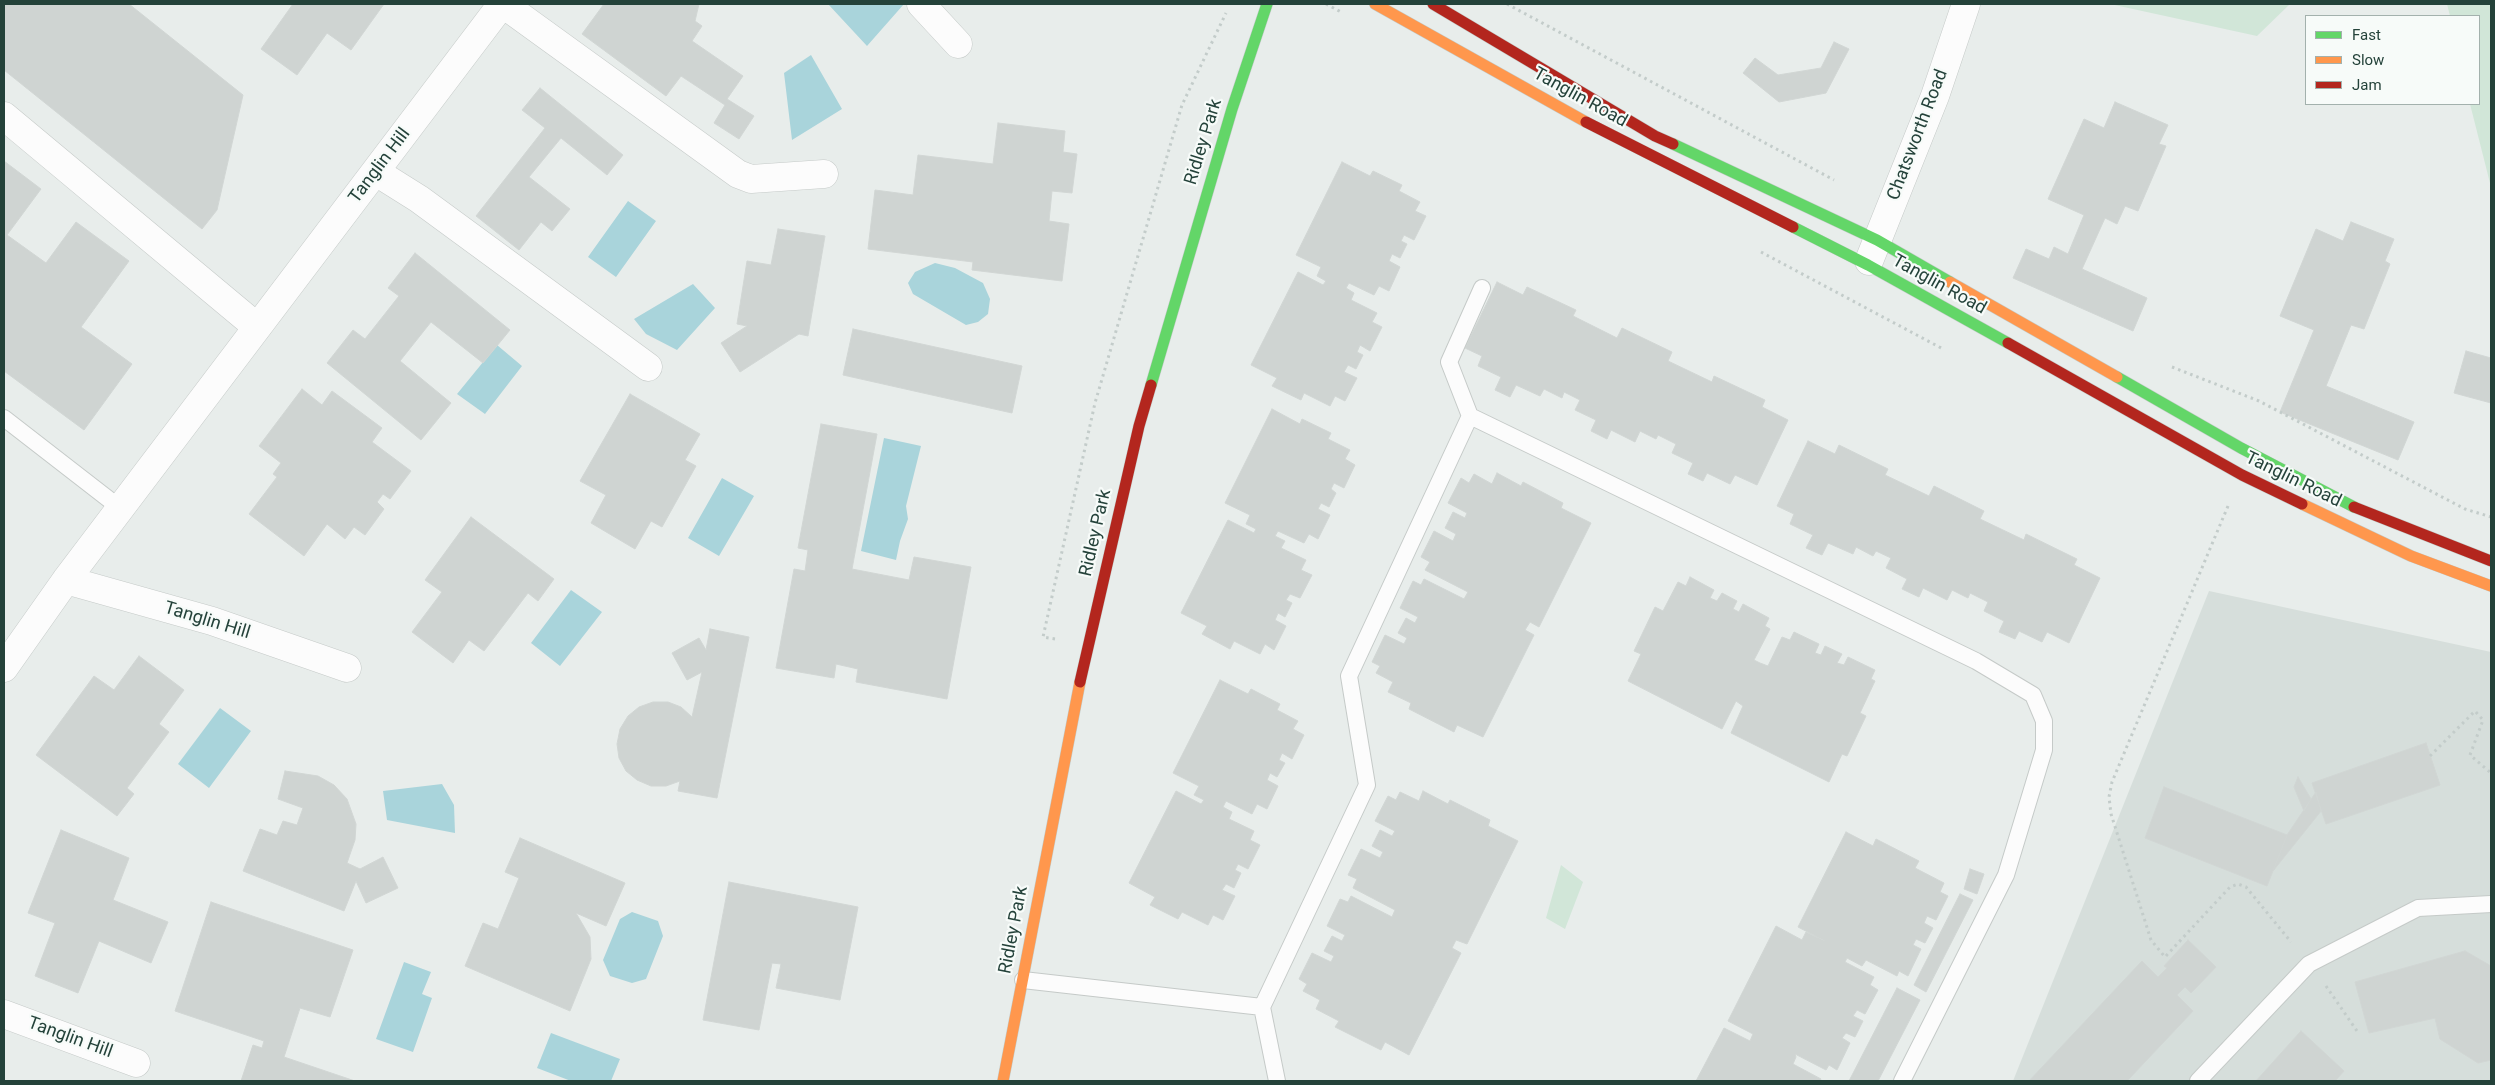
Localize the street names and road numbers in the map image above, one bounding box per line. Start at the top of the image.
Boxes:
street label: Tanglin Road [1529,63,1631,133]
street label: Chatsworth Road [1883,66,1953,204]
street label: Ridley Park [1181,96,1227,188]
street label: Tanglin Hill [345,124,415,208]
street label: Tanglin Road [1888,250,1990,320]
street label: Tanglin Road [2242,447,2344,513]
street label: Ridley Park [1076,487,1116,579]
street label: Tanglin Hill [161,598,253,644]
street label: Ridley Park [995,884,1033,976]
street label: Tanglin Hill [25,1013,115,1063]

